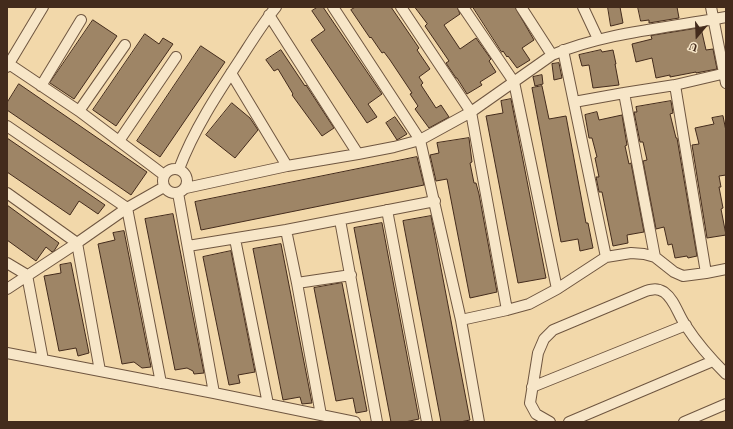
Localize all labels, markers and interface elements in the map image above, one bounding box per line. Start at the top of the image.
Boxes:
north arrow [677,16,717,56]
text: U [687,39,699,55]

